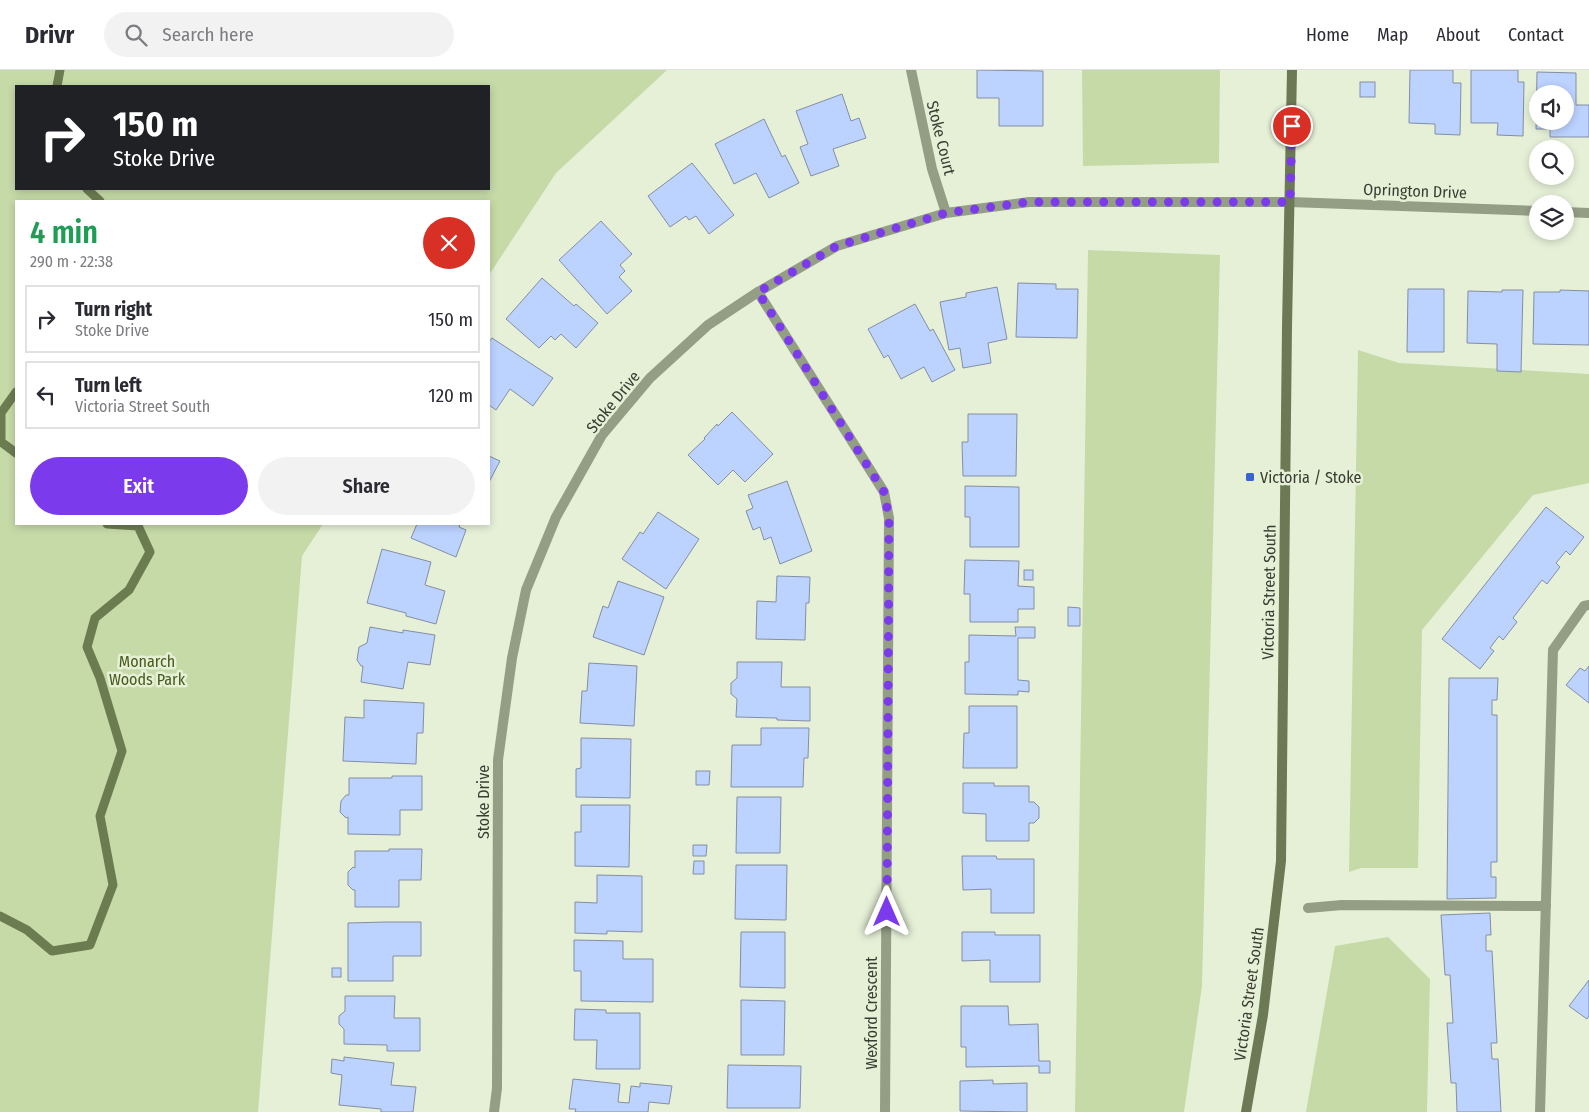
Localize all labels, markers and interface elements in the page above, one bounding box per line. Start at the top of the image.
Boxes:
search box [104,12,454,57]
text: Drivr [25,21,74,49]
icon: search [122,21,150,49]
text: Search here [162,23,254,46]
text: Home [1306,24,1349,46]
text: Map [1377,24,1408,46]
text: About [1436,24,1480,46]
text: Contact [1508,24,1564,46]
map controls [1529,85,1574,240]
button: sound [1529,85,1574,130]
street label: Stoke Court [923,99,960,178]
text: 150 m [113,103,198,145]
icon: right [30,105,95,170]
pin [1271,105,1313,147]
icon: arrive [1278,112,1306,140]
button: search [1529,140,1574,185]
text: Stoke Drive [113,145,215,172]
street label: Oprington Drive [1363,180,1467,202]
button: layers [1529,195,1574,240]
text: 4 min [30,215,98,251]
button: close [423,217,475,269]
text: 290 m · 22:38 [30,252,113,271]
text: Turn right [75,298,152,321]
icon: right [32,305,60,333]
text: 150 m [428,308,473,331]
text: Stoke Drive [75,321,149,340]
street label: Stoke Drive [582,367,644,437]
text: Turn left [75,374,142,397]
icon: left [32,381,60,409]
text: 120 m [428,384,473,407]
text: Victoria Street South [75,397,210,416]
button: Exit [30,457,248,515]
button: Share [258,457,475,515]
place label: Victoria / Stoke [1260,468,1362,487]
marker: Victoria / Stoke [1244,471,1256,483]
street label: Victoria Street South [1258,524,1280,660]
park label: Monarch Woods Park [109,652,186,689]
street label: Stoke Drive [474,765,493,839]
position arrow [860,885,912,937]
street label: Victoria Street South [1230,926,1268,1062]
street label: Wexford Crescent [862,956,881,1070]

